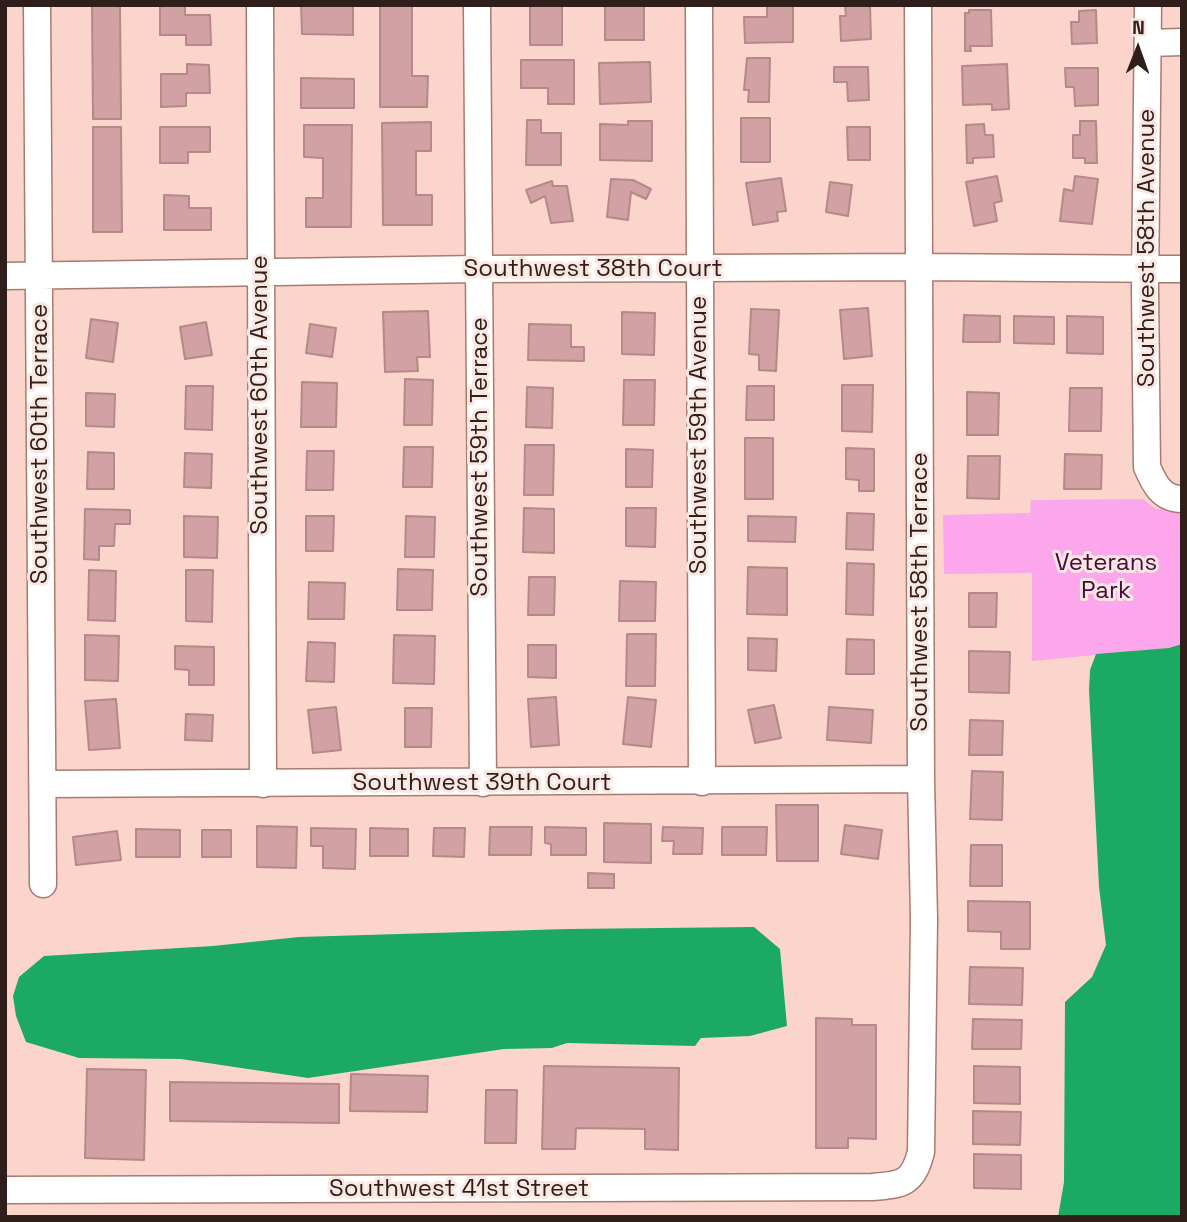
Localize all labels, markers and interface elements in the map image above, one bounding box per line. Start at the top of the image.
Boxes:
north arrow [1103,14,1173,84]
text: N [1132,15,1145,40]
street label: Southwest 58th Avenue [1133,109,1161,387]
street label: Southwest 60th Avenue [246,255,274,535]
street label: Southwest 38th Court [463,255,723,283]
street label: Southwest 59th Avenue [685,296,713,574]
street label: Southwest 60th Terrace [26,304,54,584]
street label: Southwest 59th Terrace [466,317,494,597]
street label: Southwest 58th Terrace [906,452,934,732]
park label: Veterans Park [1055,549,1157,605]
street label: Southwest 39th Court [353,769,611,797]
street label: Southwest 41st Street [329,1175,589,1203]

